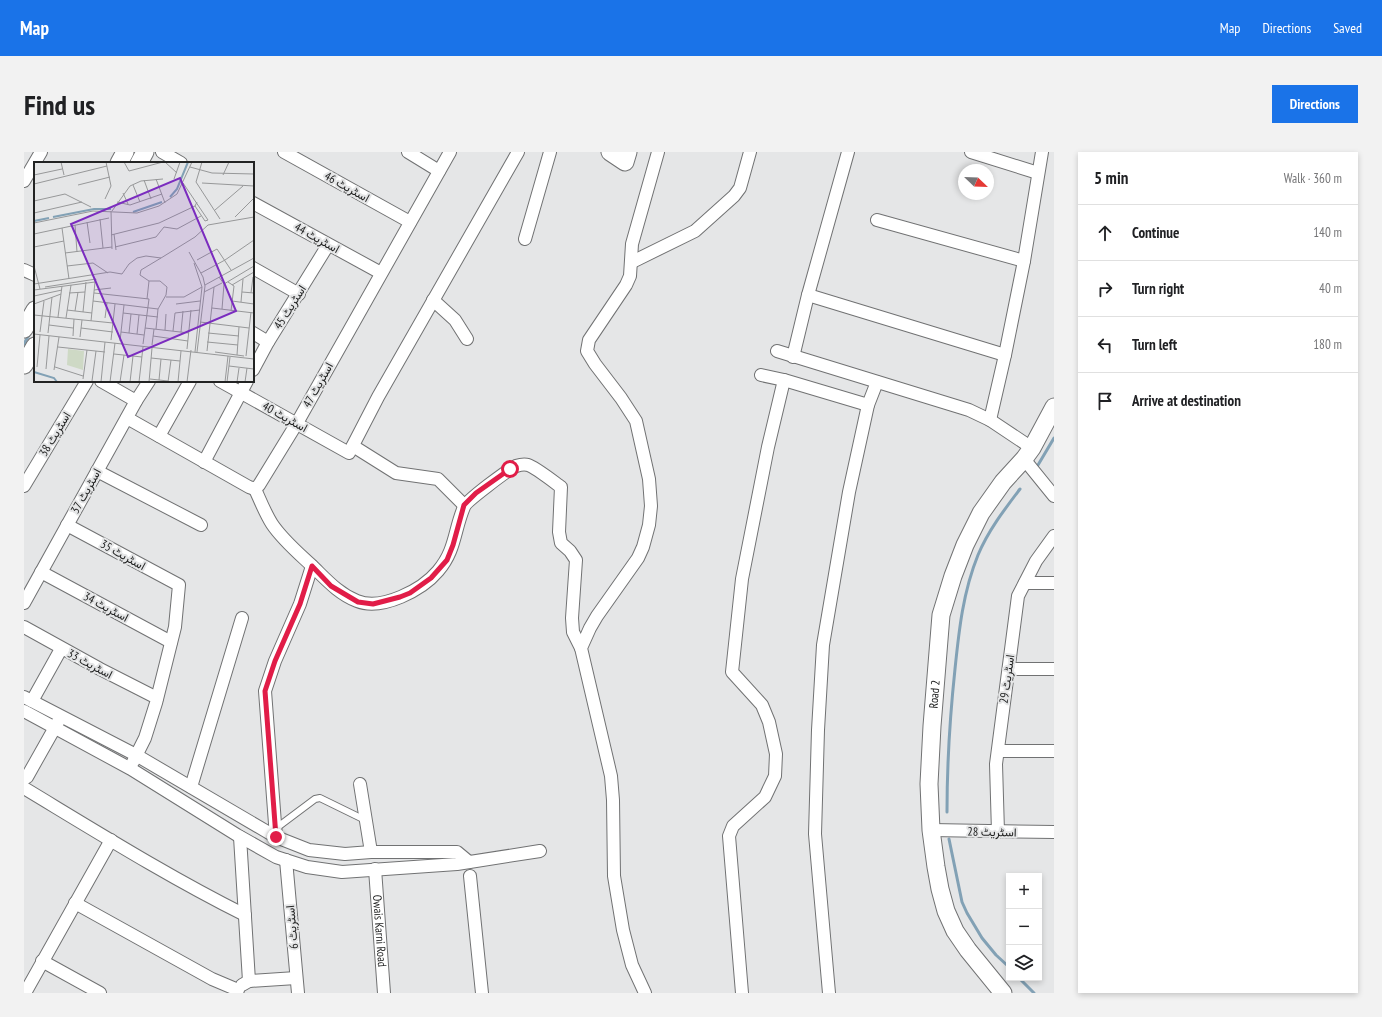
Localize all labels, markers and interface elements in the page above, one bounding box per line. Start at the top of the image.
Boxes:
text: Map [20,16,49,40]
text: Map [1220,19,1240,37]
text: Directions [1262,19,1311,37]
text: Saved [1333,19,1362,37]
button: Directions [1272,85,1358,123]
text: Find us [24,86,95,123]
inset map [34,162,254,382]
north arrow [958,164,994,200]
text: 5 min [1094,167,1128,189]
street label: اسٹریٹ 46 [322,168,372,206]
text: Walk · 360 m [1284,170,1342,187]
street label: اسٹریٹ 44 [292,219,342,257]
icon: ahead [1094,222,1116,244]
text: Continue [1132,223,1179,242]
text: 140 m [1313,224,1342,241]
icon: right [1094,278,1116,300]
text: Turn right [1132,279,1184,298]
text: 40 m [1319,280,1342,297]
street label: اسٹریٹ 45 [270,282,310,332]
icon: left [1094,334,1116,356]
text: Turn left [1132,335,1177,354]
text: 180 m [1313,336,1342,353]
street label: اسٹریٹ 47 [299,360,337,410]
icon: arrive [1094,390,1116,412]
text: Arrive at destination [1132,391,1241,410]
street label: اسٹریٹ 40 [260,398,310,436]
street label: اسٹریٹ 38 [35,409,75,459]
route start [501,460,519,478]
street label: اسٹریٹ 37 [67,466,105,516]
street label: اسٹریٹ 35 [98,536,148,574]
street label: اسٹریٹ 34 [81,588,131,626]
street label: اسٹریٹ 33 [65,645,115,683]
street label: اسٹریٹ 29 [996,654,1018,704]
street label: Road 2 [925,679,943,709]
street label: اسٹریٹ 28 [967,824,1017,840]
route end [267,828,285,846]
map controls [1006,873,1042,981]
button: + [1006,873,1042,909]
street label: Owais Karni Road [370,894,390,967]
street label: اسٹریٹ 6 [282,904,302,950]
button: − [1006,909,1042,945]
button: layers [1006,945,1042,981]

